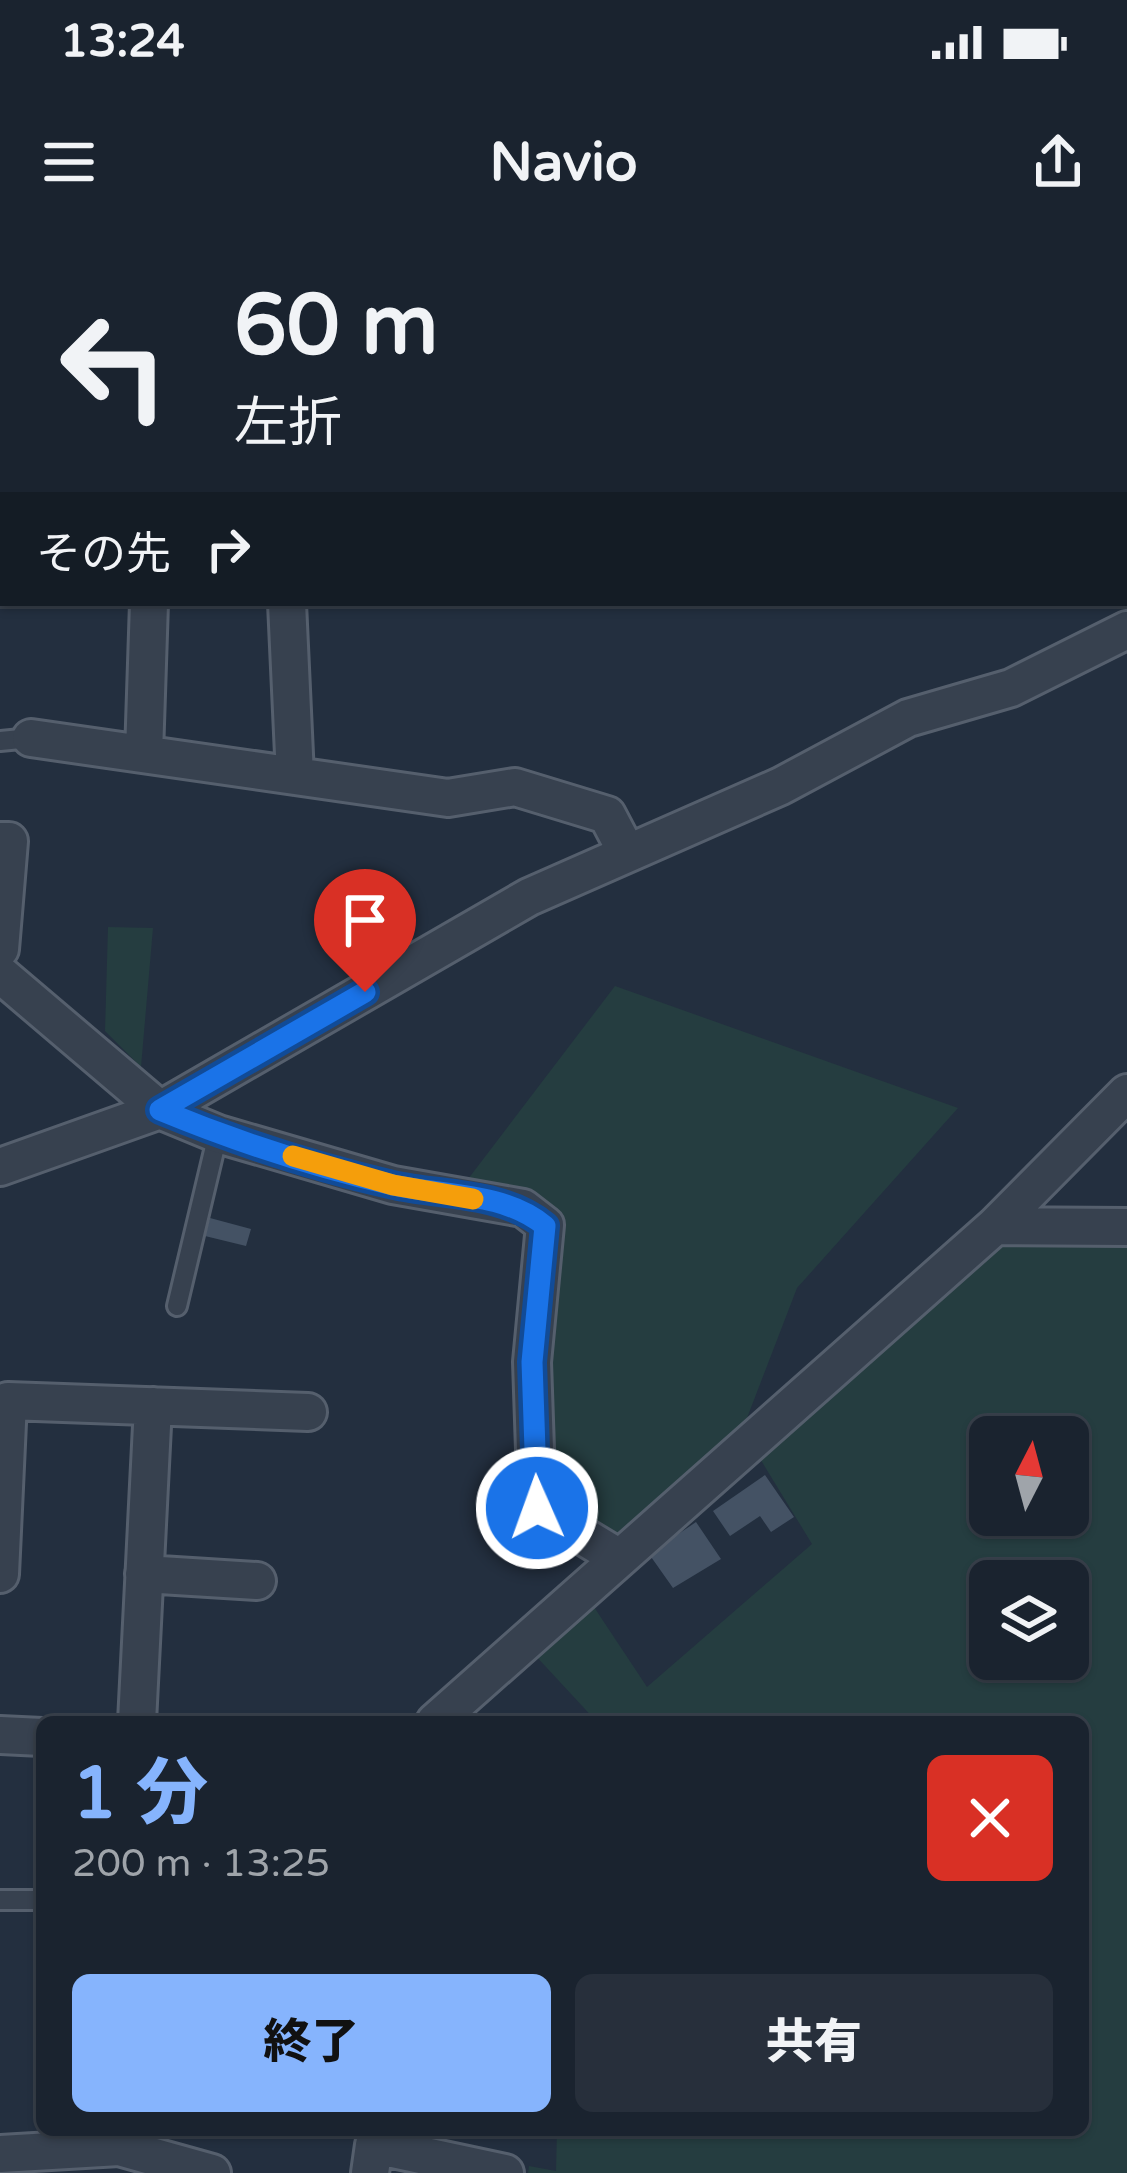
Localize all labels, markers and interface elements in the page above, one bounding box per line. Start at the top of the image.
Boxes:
text: 13:24 [60,15,185,69]
icon: menu [36,129,102,195]
icon: share [1025,129,1091,195]
text: Navio [489,130,638,195]
text: 60 m [234,276,438,377]
icon: left [36,288,192,444]
text: 左折 [234,391,342,456]
icon: right [195,516,261,582]
text: その先 [36,528,171,582]
pin [314,869,416,992]
icon: arrive [332,887,398,953]
north arrow [969,1416,1089,1536]
map controls [969,1416,1089,1680]
position arrow [474,1445,600,1571]
button: layers [969,1560,1089,1680]
text: 1 分 [72,1751,208,1838]
button: close [927,1755,1053,1881]
text: 200 m · 13:25 [72,1840,330,1887]
button: 終了 [72,1974,551,2112]
button: 共有 [575,1974,1053,2112]

